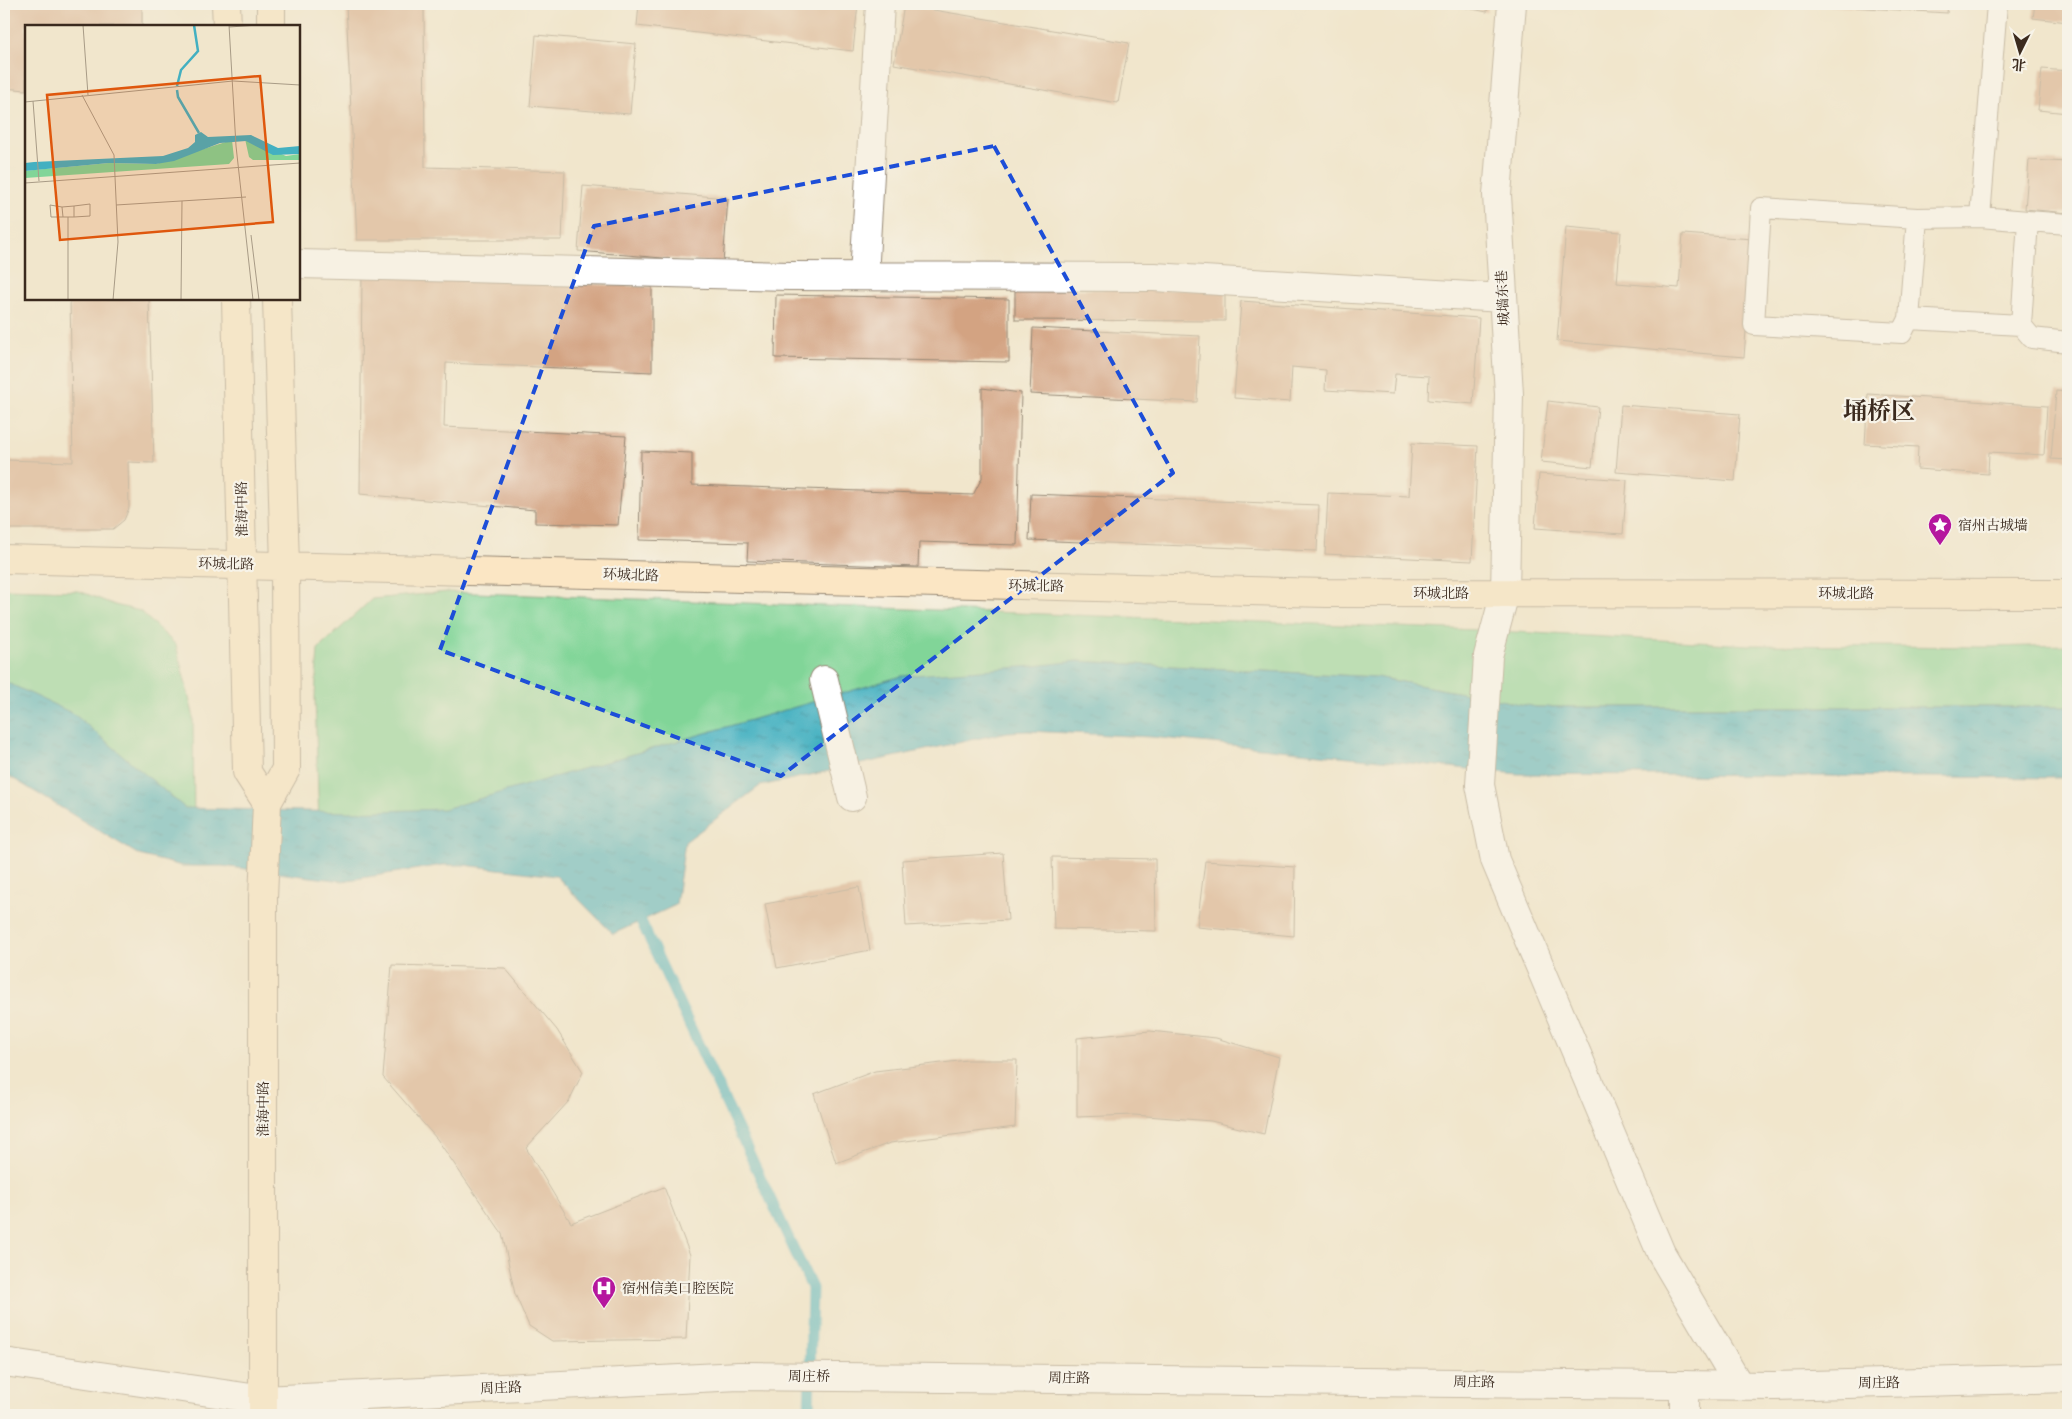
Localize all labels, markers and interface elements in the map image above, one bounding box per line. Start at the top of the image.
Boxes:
inset map [25,25,300,300]
north arrow [1994,28,2044,78]
text: 北 [2011,55,2027,74]
street label: 城墙东巷 [1493,270,1513,326]
district label: 埇桥区 [1843,396,1915,426]
street label: 淮海中路 [233,481,251,537]
place icon: 宿州古城墙 [1927,512,1953,546]
place label: 宿州古城墙 [1958,517,2028,534]
street label: 环城北路 [198,555,254,573]
street label: 环城北路 [603,566,659,584]
street label: 环城北路 [1008,577,1064,595]
street label: 环城北路 [1413,585,1469,602]
street label: 环城北路 [1818,585,1874,602]
street label: 淮海中路 [255,1081,272,1137]
hospital icon: 宿州信美口腔医院 [591,1275,617,1309]
place label: 宿州信美口腔医院 [622,1280,734,1297]
street label: 周庄桥 [788,1368,830,1385]
street label: 周庄路 [1048,1369,1090,1387]
street label: 周庄路 [1453,1373,1495,1391]
street label: 周庄路 [1858,1374,1900,1392]
street label: 周庄路 [480,1378,522,1398]

